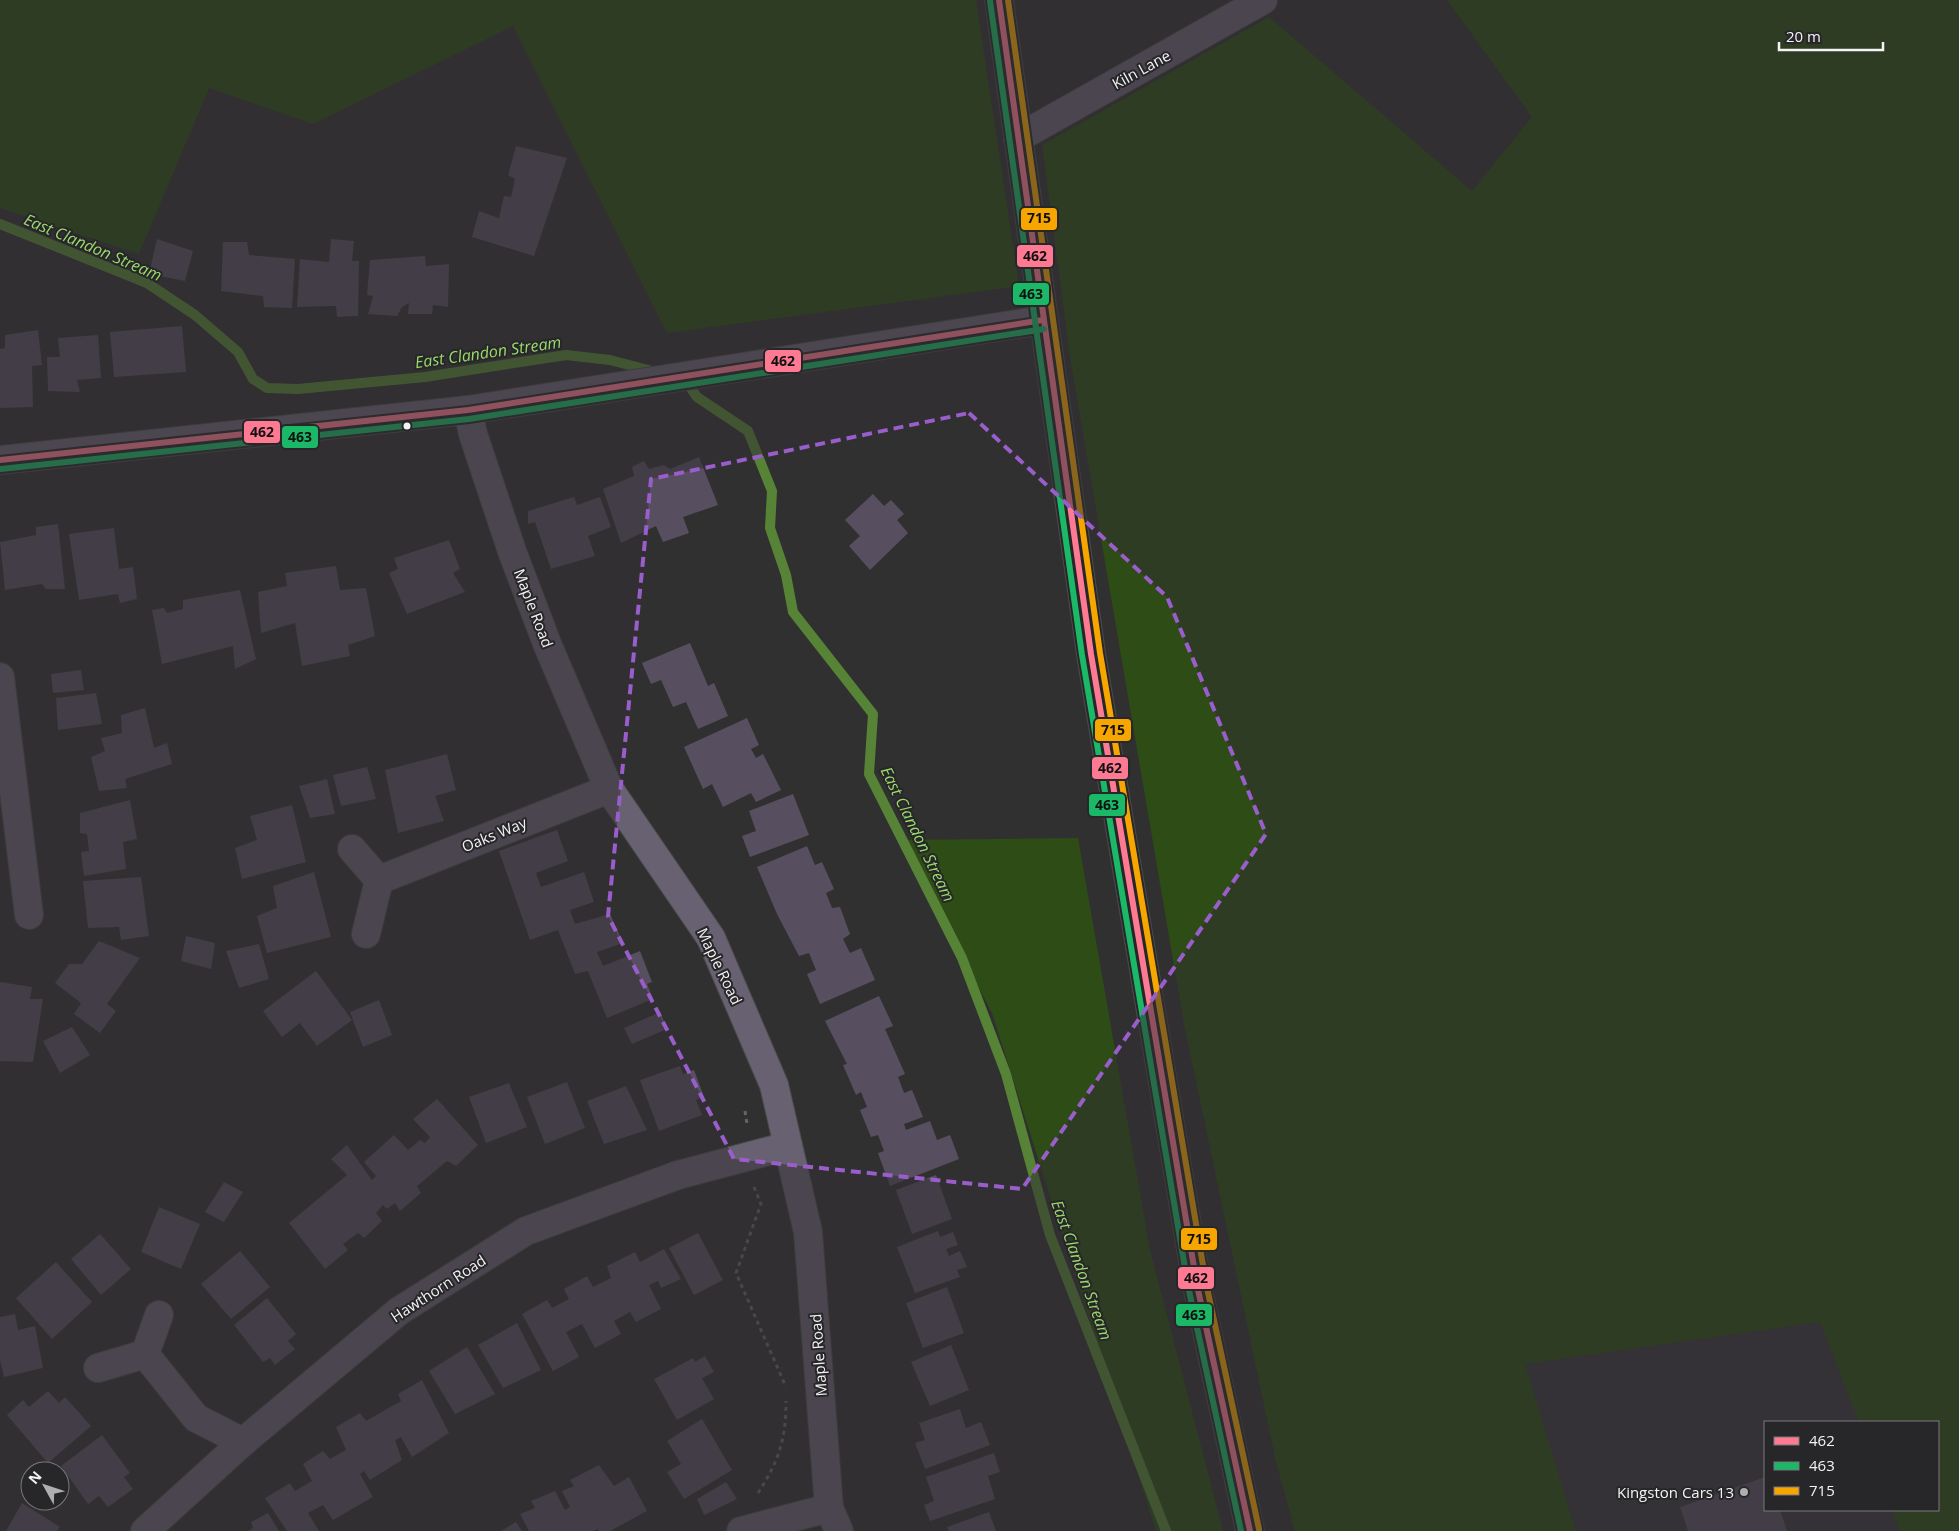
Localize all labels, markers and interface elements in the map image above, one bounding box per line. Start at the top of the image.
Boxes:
scale bar [1779,20,1883,52]
text: 20 m [1786,26,1821,46]
street label: Kiln Lane [1108,45,1174,93]
line badge: 715 [1020,207,1058,231]
water label: East Clandon Stream [21,208,165,286]
text: 715 [1027,208,1051,227]
line badge: 462 [1016,244,1054,268]
text: 462 [1023,246,1047,265]
line badge: 463 [1012,282,1050,306]
text: 463 [1019,284,1043,303]
water label: East Clandon Stream [413,331,563,373]
line badge: 462 [764,349,802,373]
text: 462 [771,351,795,370]
line badge: 462 [243,420,281,444]
unlabelled marker [402,421,412,431]
text: 462 [250,422,274,441]
line badge: 463 [281,425,319,449]
text: 463 [288,427,312,446]
street label: Maple Road [510,566,558,650]
line badge: 715 [1094,718,1132,742]
text: 715 [1101,720,1125,739]
line badge: 462 [1091,756,1129,780]
text: 462 [1098,758,1122,777]
water label: East Clandon Stream [876,763,960,905]
line badge: 463 [1088,793,1126,817]
text: 463 [1095,795,1119,814]
street label: Oaks Way [458,812,530,856]
street label: Maple Road [693,924,747,1008]
water label: East Clandon Stream [1046,1197,1118,1343]
line badge: 715 [1180,1227,1218,1251]
text: 715 [1187,1229,1211,1248]
street label: Hawthorn Road [387,1250,489,1326]
line badge: 462 [1177,1266,1215,1290]
text: 462 [1184,1268,1208,1287]
line badge: 463 [1175,1303,1213,1327]
text: 463 [1182,1305,1206,1324]
street label: Maple Road [805,1313,831,1397]
legend [1764,1421,1939,1511]
text: 462 [1809,1430,1835,1450]
text: 463 [1809,1455,1835,1475]
north arrow [20,1461,70,1511]
text: N [24,1467,46,1488]
text: 715 [1809,1480,1835,1500]
place label: Kingston Cars 13 [1617,1482,1734,1502]
marker: Kingston Cars 13 [1738,1486,1750,1498]

